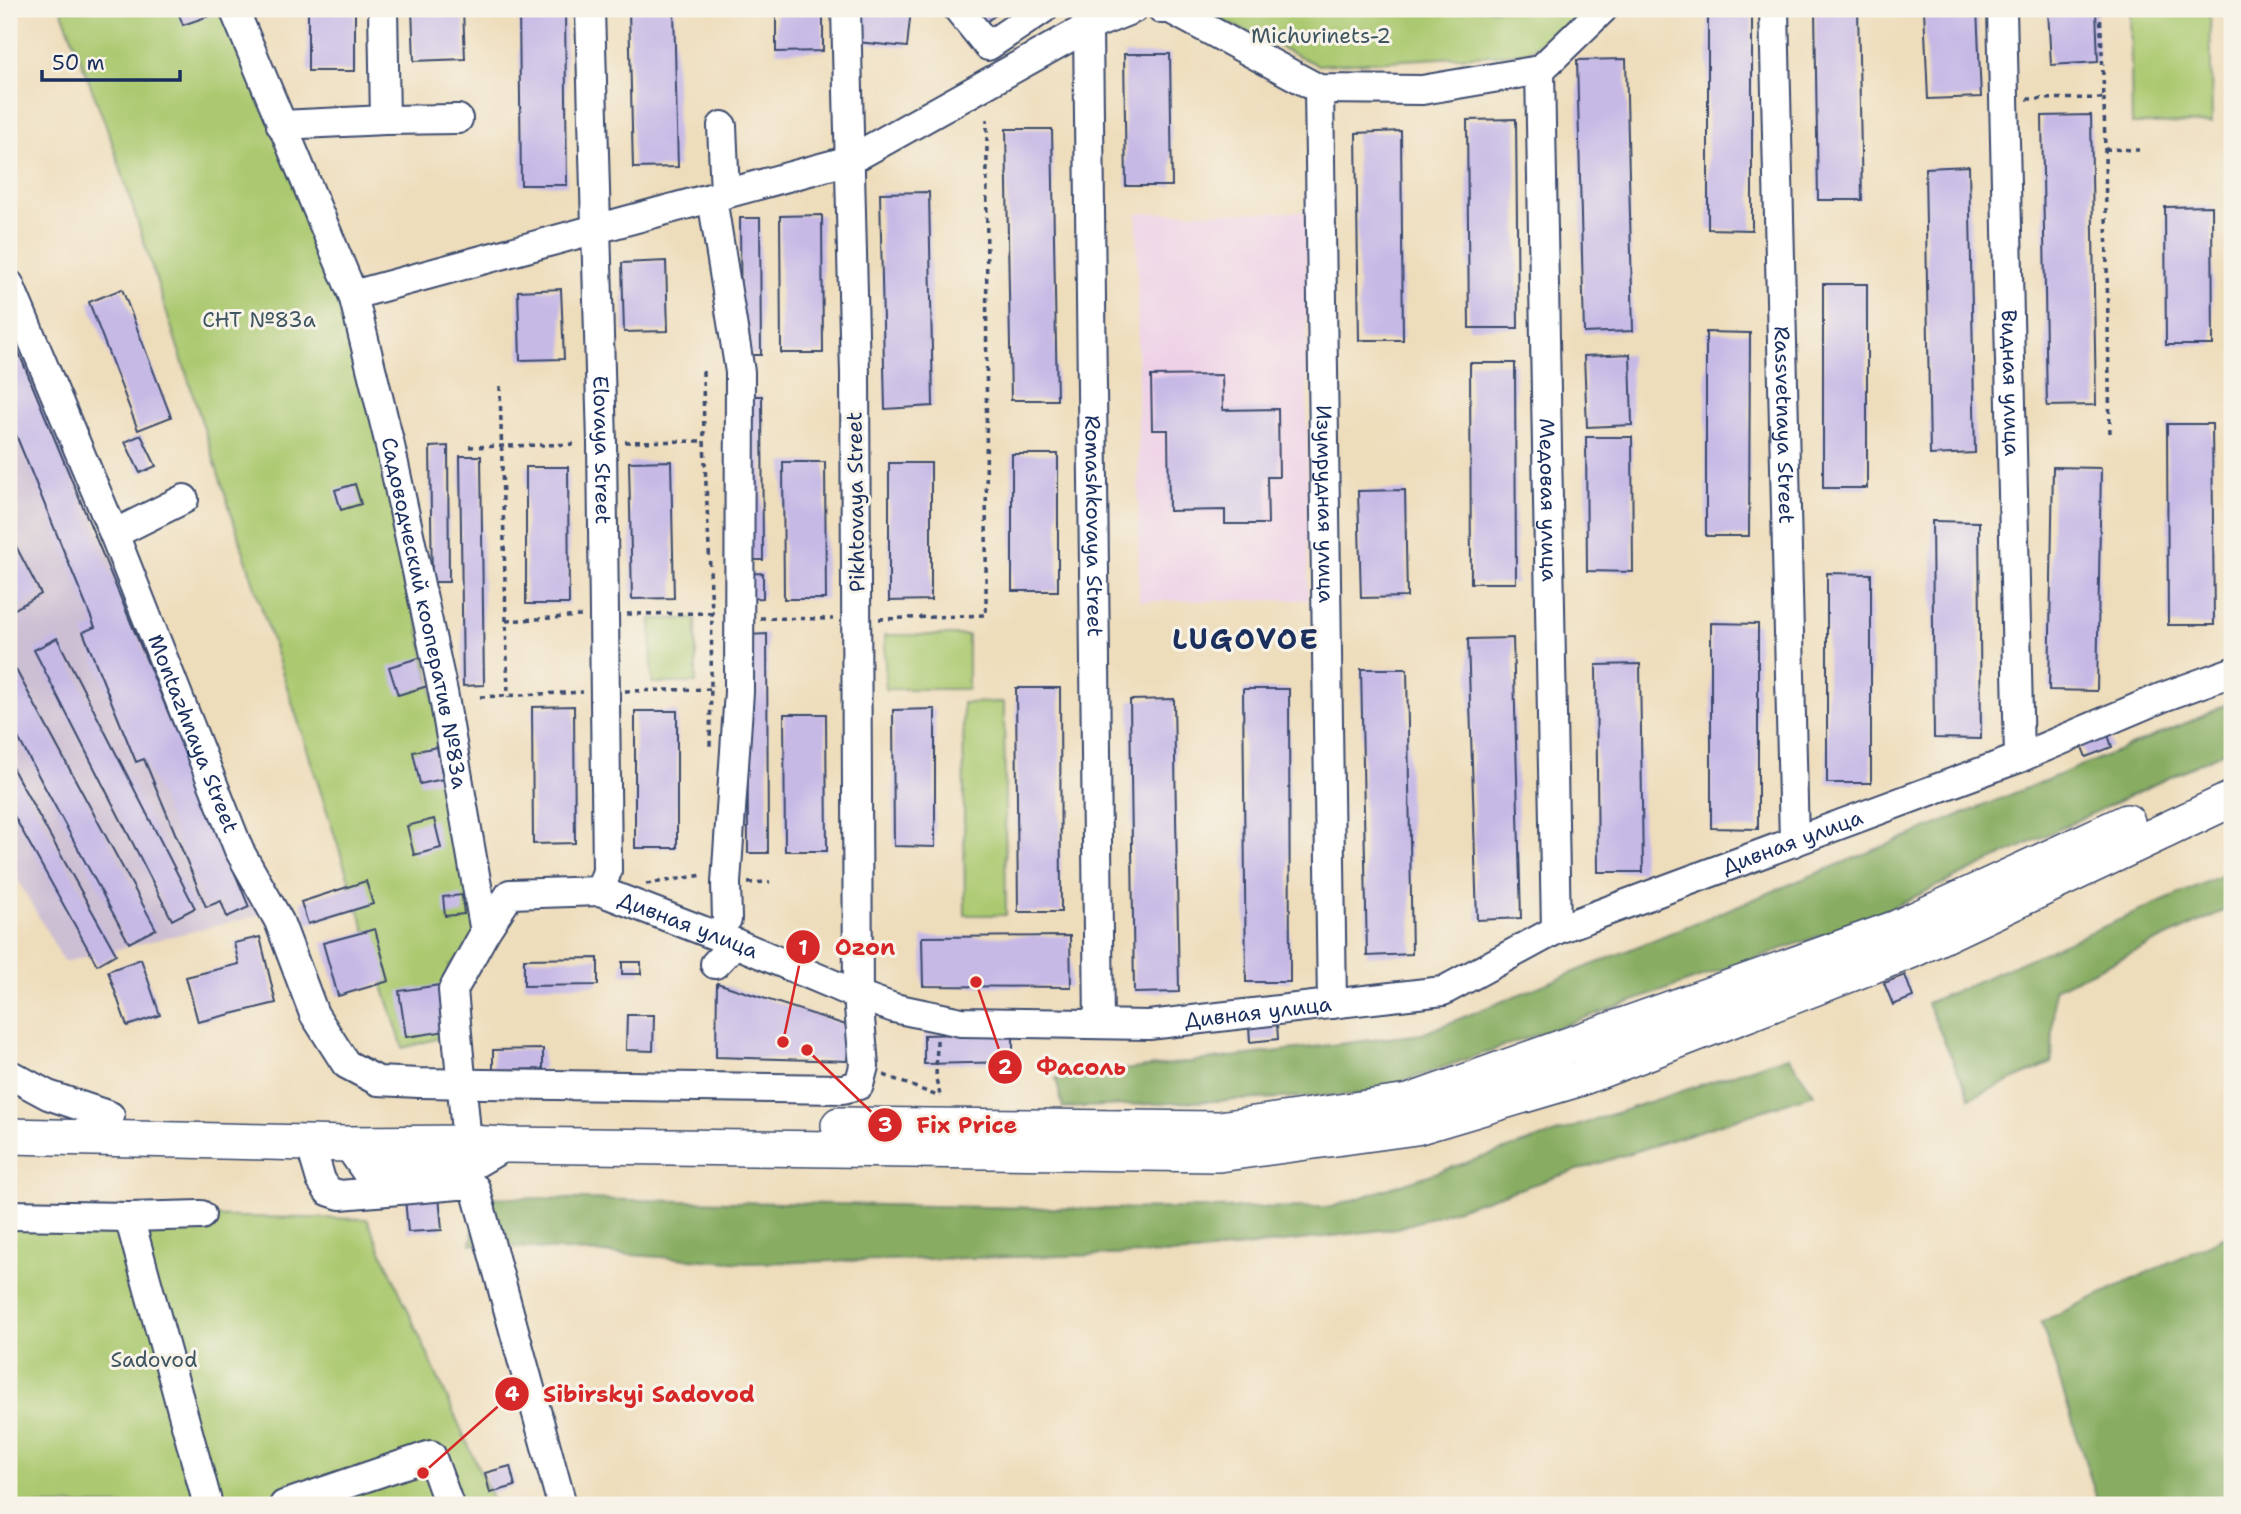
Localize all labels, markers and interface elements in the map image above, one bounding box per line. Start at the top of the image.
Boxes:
park label: Michurinets-2 [1251,22,1391,50]
scale bar [42,38,180,82]
text: 50 m [52,49,105,77]
park label: СНТ №83а [202,306,316,334]
street label: Видная улица [1995,309,2026,457]
street label: Rassvetnaya Street [1768,326,1800,524]
street label: Elovaya Street [586,375,617,524]
street label: Изумрудная улица [1309,405,1340,603]
street label: Pikhtovaya Street [840,412,872,592]
street label: Romashkovaya Street [1078,415,1109,637]
street label: Медовая улица [1532,418,1564,582]
street label: Садоводческий кооператив №83а [375,435,474,791]
district label: LUGOVOE [1172,620,1320,658]
street label: Montazhnaya Street [141,630,245,837]
street label: Дивная улица [1718,803,1867,881]
street label: Дивная улица [614,885,762,965]
callout: Ozon [786,925,909,969]
text: Ozon [835,932,895,962]
text: 1 [798,934,808,962]
street label: Дивная улица [1183,990,1333,1035]
callout: Фасоль [987,1045,1140,1089]
text: Фасоль [1036,1052,1126,1082]
text: 2 [998,1053,1013,1081]
callout: Fix Price [867,1103,1031,1147]
text: Fix Price [917,1110,1017,1140]
text: 3 [878,1111,892,1139]
park label: Sadovod [111,1346,197,1374]
callout: Sibirskyi Sadovod [494,1372,769,1416]
text: Sibirskyi Sadovod [543,1379,755,1409]
text: 4 [505,1380,520,1408]

